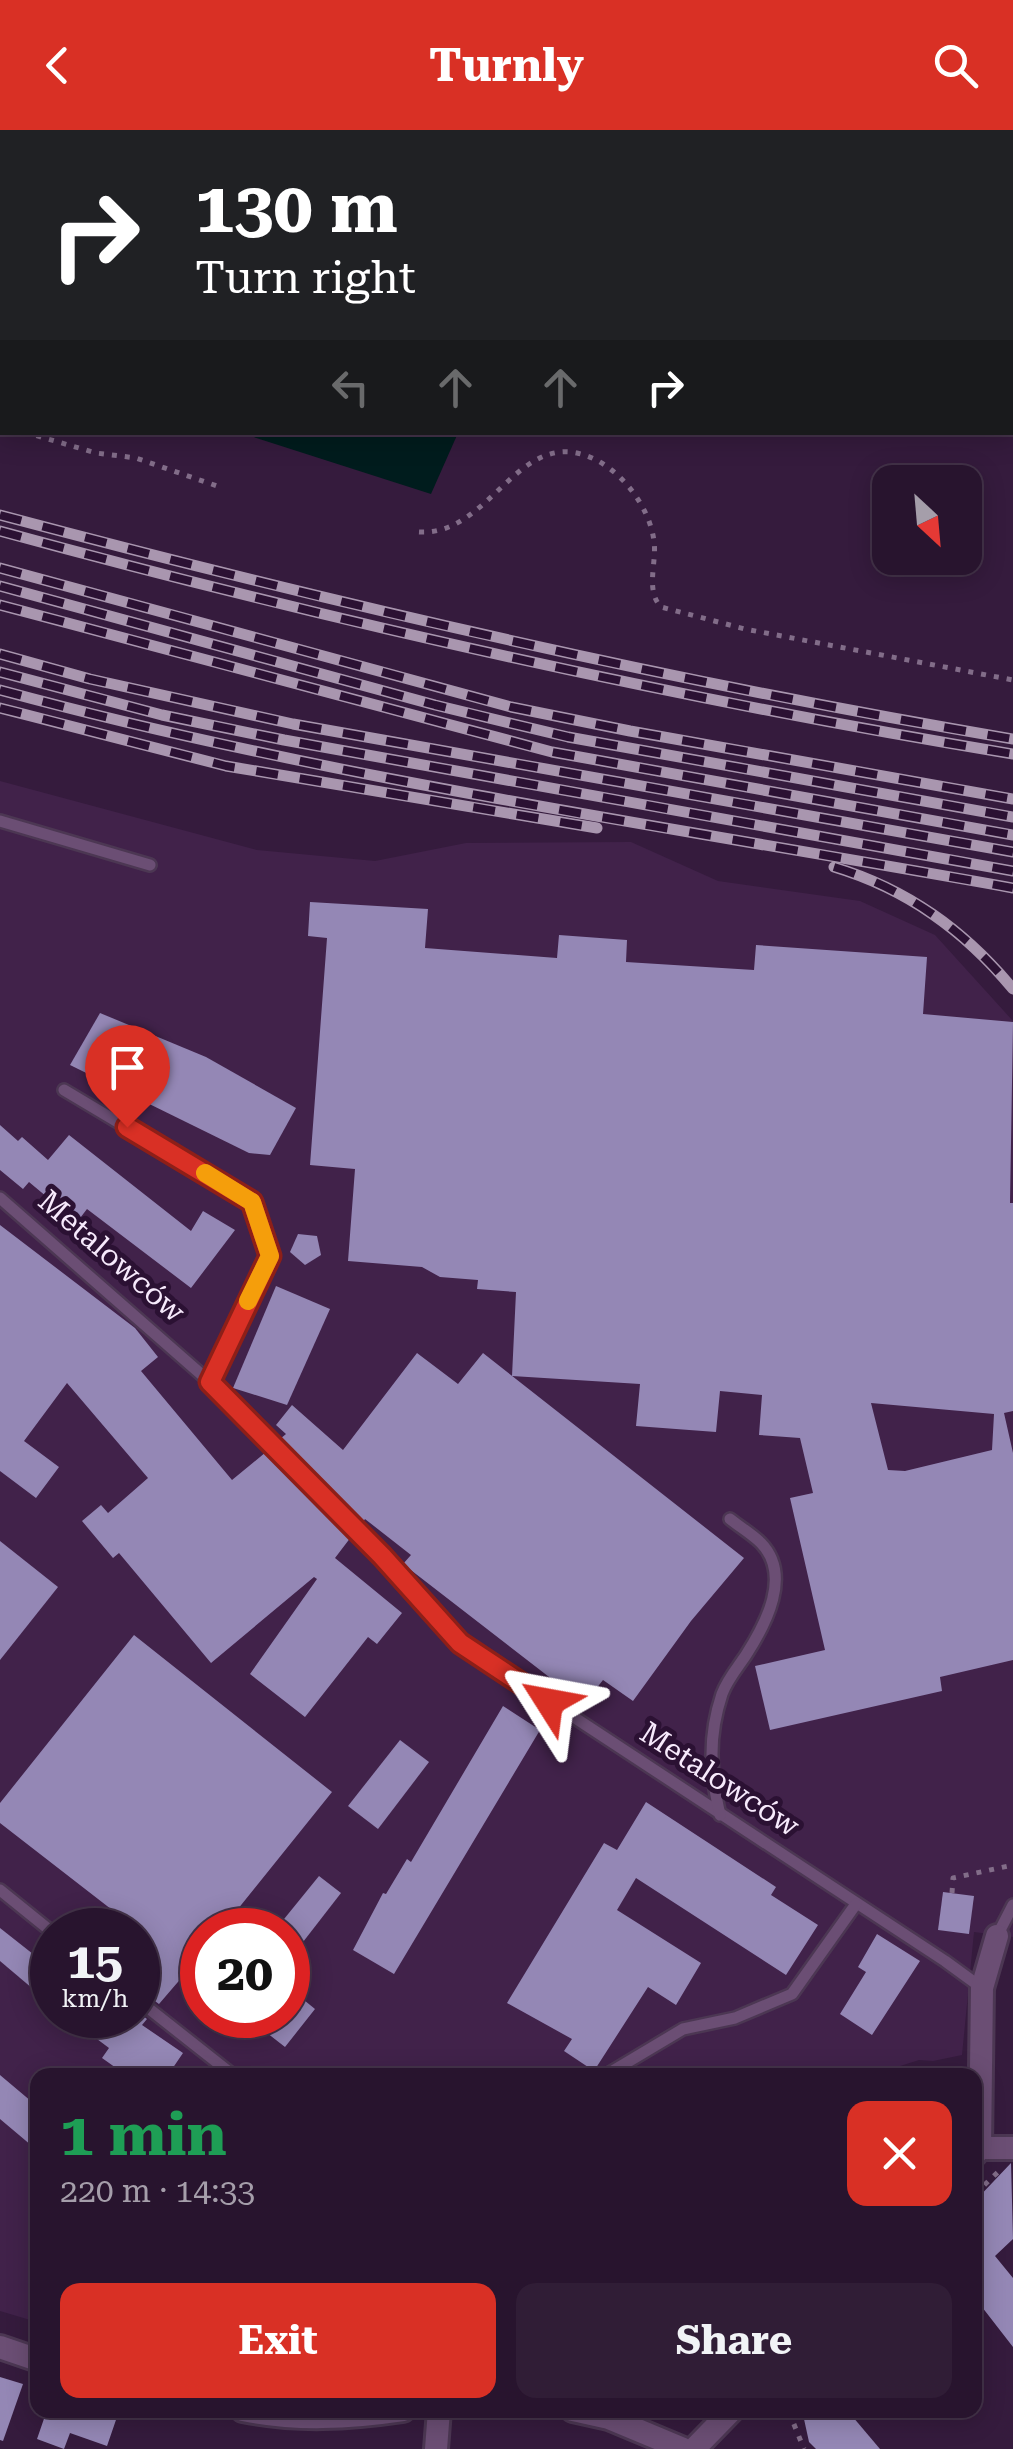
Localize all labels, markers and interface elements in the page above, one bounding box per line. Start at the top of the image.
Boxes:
icon: back [30,38,85,93]
icon: search [928,38,983,93]
text: Turnly [429,39,584,92]
text: 130 m [195,167,398,249]
icon: right [30,170,160,300]
text: Turn right [195,251,416,304]
icon: left [323,360,378,415]
icon: ahead [428,360,483,415]
icon: ahead [533,360,588,415]
icon: right [638,360,693,415]
north arrow [872,465,982,575]
map controls [872,465,982,575]
pin [85,1025,170,1128]
icon: arrive [100,1040,155,1095]
street label: Metalowców [32,1183,193,1329]
position arrow [497,1650,601,1754]
street label: Metalowców [634,1715,806,1844]
speed limit sign: 20 [180,1908,310,2038]
text: 15 [67,1932,123,1990]
text: km/h [62,1984,128,2013]
text: 1 min [60,2099,227,2170]
button: close [847,2101,952,2206]
text: 220 m · 14:33 [60,2172,255,2210]
button: Exit [60,2283,496,2398]
button: Share [516,2283,952,2398]

